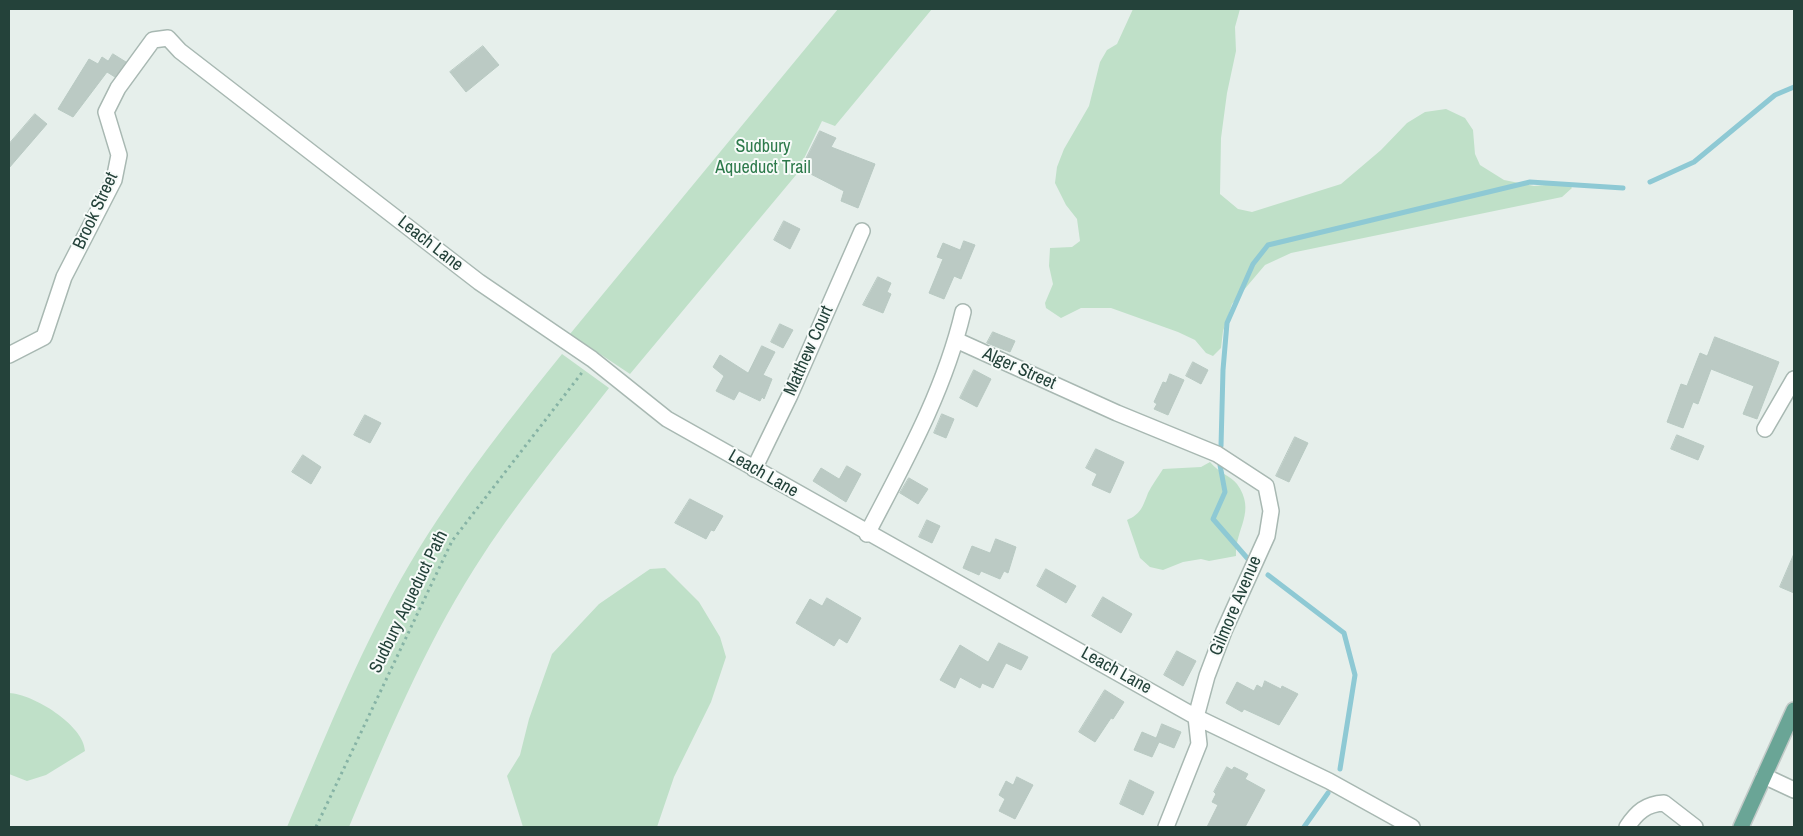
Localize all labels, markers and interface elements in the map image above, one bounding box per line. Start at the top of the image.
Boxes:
park label: Sudbury Aqueduct Trail [715,136,811,178]
street label: Brook Street [69,169,123,253]
street label: Leach Lane [393,212,467,276]
street label: Matthew Court [780,303,838,399]
street label: Alger Street [979,343,1059,395]
street label: Leach Lane [724,445,802,503]
street label: Sudbury Aqueduct Path [365,527,453,677]
street label: Gilmore Avenue [1205,553,1267,659]
street label: Leach Lane [1077,643,1155,699]

